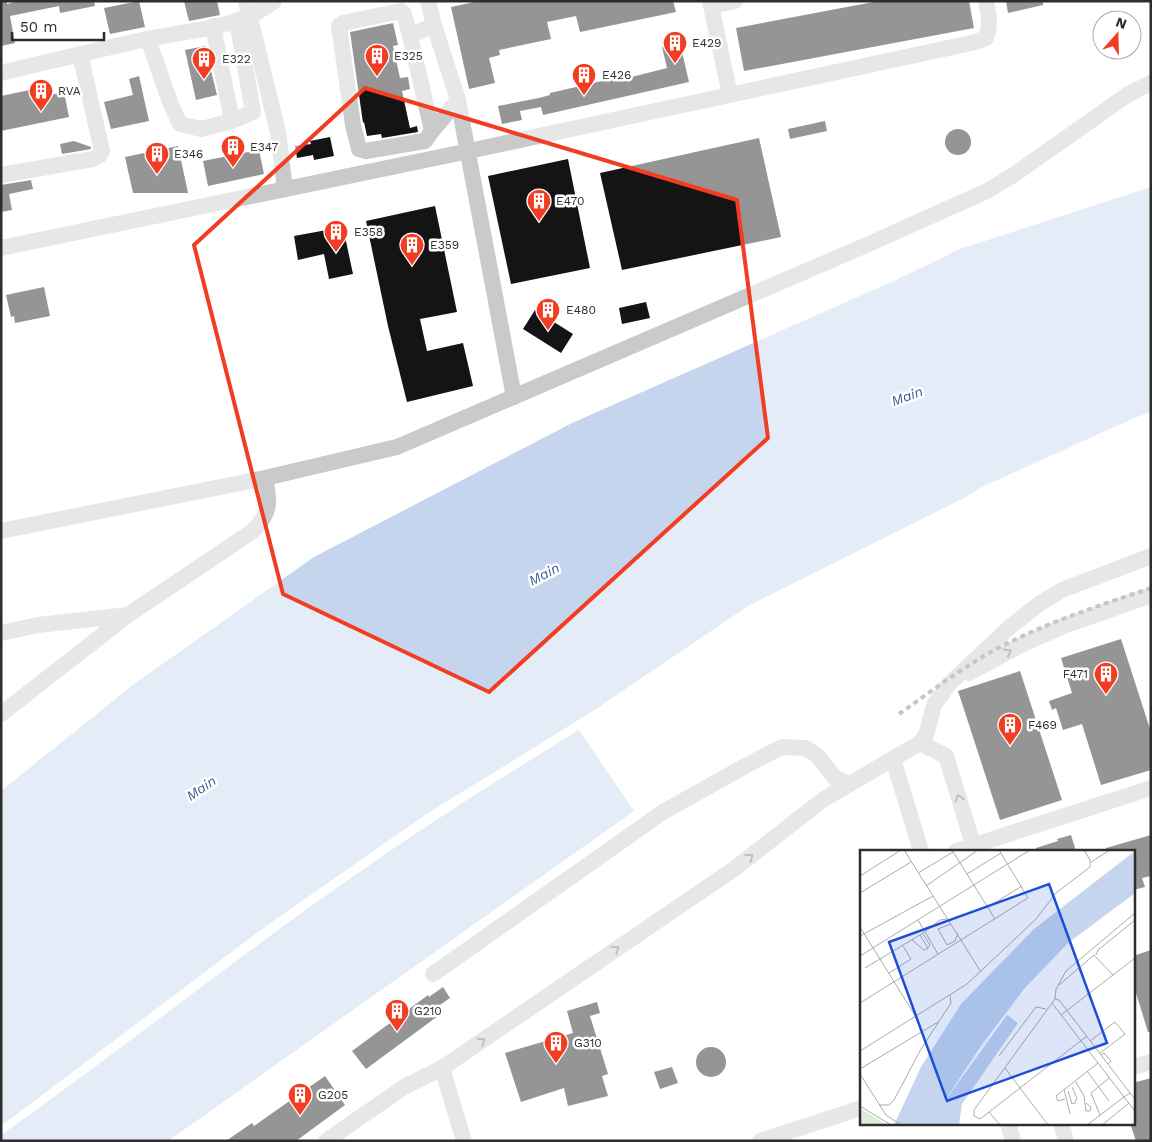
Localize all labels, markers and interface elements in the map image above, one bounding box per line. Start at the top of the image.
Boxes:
scale bar [12,10,105,42]
north arrow [1092,10,1142,60]
text: N [1114,13,1129,32]
text: 50 m [20,18,57,36]
building icon: E429 [662,30,688,64]
place label: E429 [692,36,721,50]
building icon: E325 [364,43,390,77]
building icon: E322 [191,46,217,80]
place label: E325 [394,49,423,63]
place label: E322 [222,52,251,66]
building icon: E426 [571,62,597,96]
place label: E426 [602,68,631,82]
building icon: RVA [28,78,54,112]
place label: RVA [58,84,81,98]
building icon: E347 [220,134,246,168]
place label: E347 [250,140,278,154]
building icon: E346 [144,141,170,175]
place label: E346 [174,147,203,161]
building icon: E470 [526,188,552,222]
place label: E470 [556,194,584,208]
building icon: E358 [323,219,349,253]
place label: E358 [354,225,383,239]
building icon: E359 [399,232,425,266]
place label: E359 [430,238,459,252]
building icon: E480 [535,297,561,331]
place label: E480 [566,303,596,317]
water label: Main [889,383,925,409]
water label: Main [526,559,562,589]
one-way arrow [1002,648,1011,658]
building icon: F471 [1093,661,1119,695]
place label: F471 [1063,667,1088,681]
building icon: F469 [997,712,1023,746]
place label: F469 [1028,718,1057,732]
water label: Main [183,772,219,804]
one-way arrow [955,795,965,803]
inset map [860,850,1134,1124]
one-way arrow [744,854,754,863]
one-way arrow [610,946,620,955]
building icon: G210 [384,998,410,1032]
place label: G210 [414,1004,442,1018]
building icon: G310 [543,1030,569,1064]
place label: G310 [574,1036,602,1050]
one-way arrow [476,1038,486,1047]
building icon: G205 [287,1082,313,1116]
place label: G205 [318,1088,348,1102]

